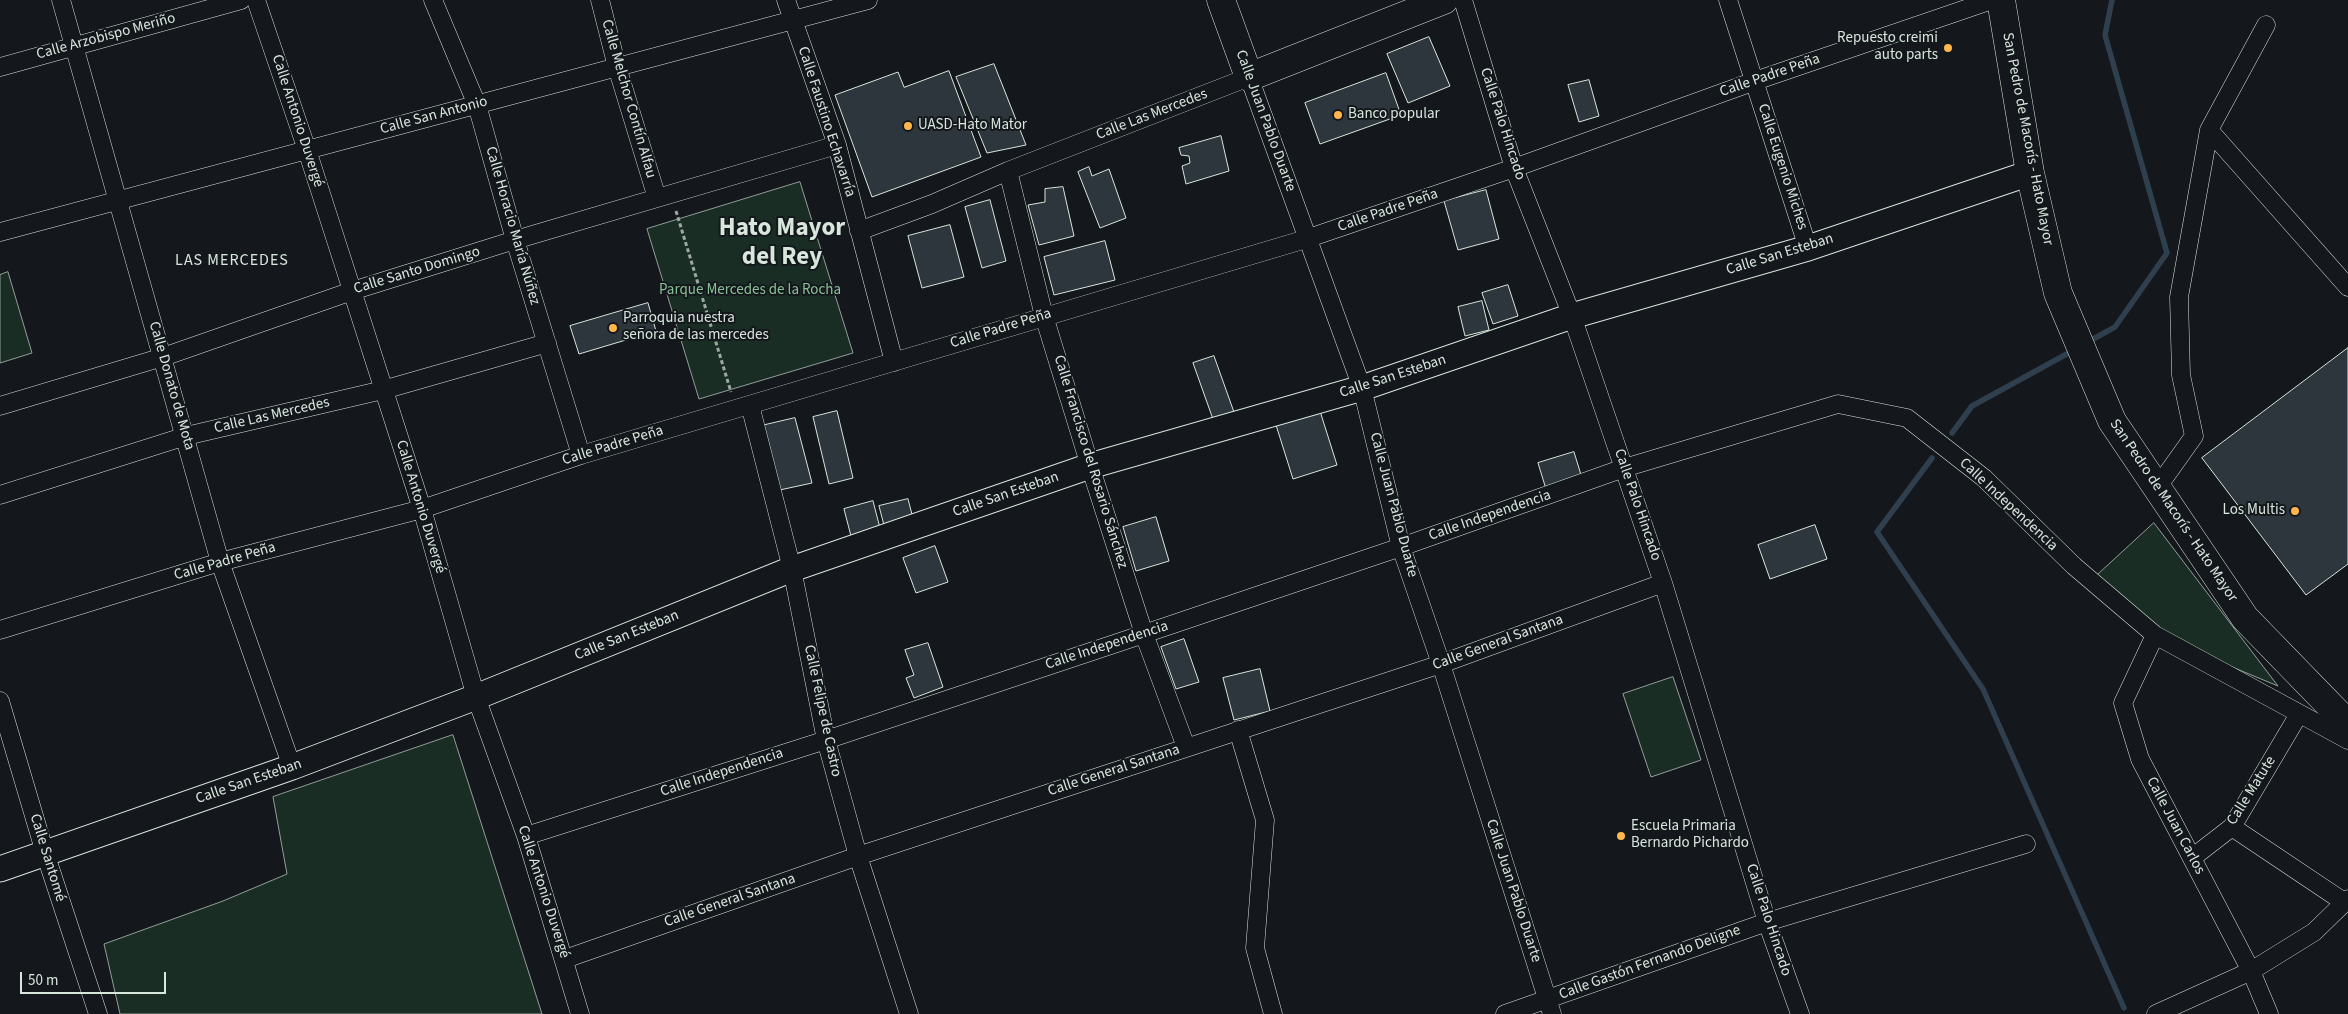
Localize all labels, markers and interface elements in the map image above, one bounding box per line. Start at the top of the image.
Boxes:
street label: Calle Arzobispo Meriño [35,10,177,64]
street label: Calle Melchor Contín Alfau [597,18,659,180]
place label: Repuesto creimi auto parts [1837,30,1938,65]
street label: San Pedro de Macorís - Hato Mayor [1998,31,2056,247]
marker: Repuesto creimi auto parts [1942,42,1954,54]
street label: Calle Faustino Echavarría [793,44,859,200]
street label: Calle Juan Pablo Duarte [1231,48,1299,194]
street label: Calle Padre Peña [1718,50,1822,102]
street label: Calle Antonio Duvergé [267,52,327,190]
street label: Calle Palo Hincado [1475,66,1529,182]
street label: Calle Las Mercedes [1094,85,1210,145]
street label: Calle San Antonio [378,93,490,139]
street label: Calle Eugenio Miches [1753,102,1811,232]
place label: Banco popular [1348,106,1440,124]
marker: Banco popular [1332,109,1344,121]
place label: UASD-Hato Mator [918,117,1027,135]
marker: UASD-Hato Mator [902,120,914,132]
street label: Calle Horacio María Núñez [481,145,543,307]
street label: Calle Padre Peña [1336,185,1440,237]
district label: Hato Mayor del Rey [719,215,845,274]
street label: Calle San Esteban [1724,230,1836,280]
street label: Calle Santo Domingo [352,243,482,299]
district label: LAS MERCEDES [174,251,290,271]
park label: Parque Mercedes de la Rocha [659,282,841,300]
street label: Calle Padre Peña [948,305,1054,353]
place label: Parroquia nuestra señora de las mercedes [623,310,769,345]
street label: Calle Donato de Mota [144,320,198,452]
marker: Parroquia nuestra señora de las mercedes [607,322,619,334]
street label: Calle San Esteban [1337,351,1449,403]
street label: Calle Francisco del Rosario Sánchez [1049,353,1131,571]
street label: Calle Las Mercedes [213,394,331,438]
street label: San Pedro de Macorís - Hato Mayor [2105,416,2241,606]
street label: Calle Padre Peña [560,422,666,470]
street label: Calle Juan Pablo Duarte [1365,430,1421,580]
street label: Calle Antonio Duvergé [391,438,449,576]
street label: Calle Palo Hincado [1609,447,1665,563]
street label: Calle Independencia [1955,455,2061,555]
street label: Calle San Esteban [951,468,1061,522]
street label: Calle Independencia [1426,487,1554,545]
place label: Los Multis [2223,502,2285,520]
marker: Los Multis [2289,505,2301,517]
street label: Calle Padre Peña [172,539,278,585]
street label: Calle San Esteban [572,607,682,665]
street label: Calle General Santana [1430,611,1566,675]
street label: Calle Independencia [1043,618,1171,674]
street label: Calle Felipe de Castro [799,643,845,779]
street label: Calle General Santana [1046,741,1182,801]
street label: Calle Independencia [658,745,786,801]
street label: Calle Matute [2224,753,2280,829]
street label: Calle San Esteban [194,755,304,809]
street label: Calle Juan Carlos [2142,774,2208,878]
street label: Calle Santomé [25,812,69,904]
street label: Calle Juan Pablo Duarte [1481,817,1545,965]
place label: Escuela Primaria Bernardo Pichardo [1631,818,1749,853]
street label: Calle Antonio Duvergé [513,823,573,961]
marker: Escuela Primaria Bernardo Pichardo [1615,830,1627,842]
street label: Calle Palo Hincado [1741,862,1795,978]
street label: Calle General Santana [662,870,798,932]
street label: Calle Gastón Fernando Deligne [1557,922,1743,1004]
scale bar [22,962,169,994]
text: 50 m [28,970,58,991]

